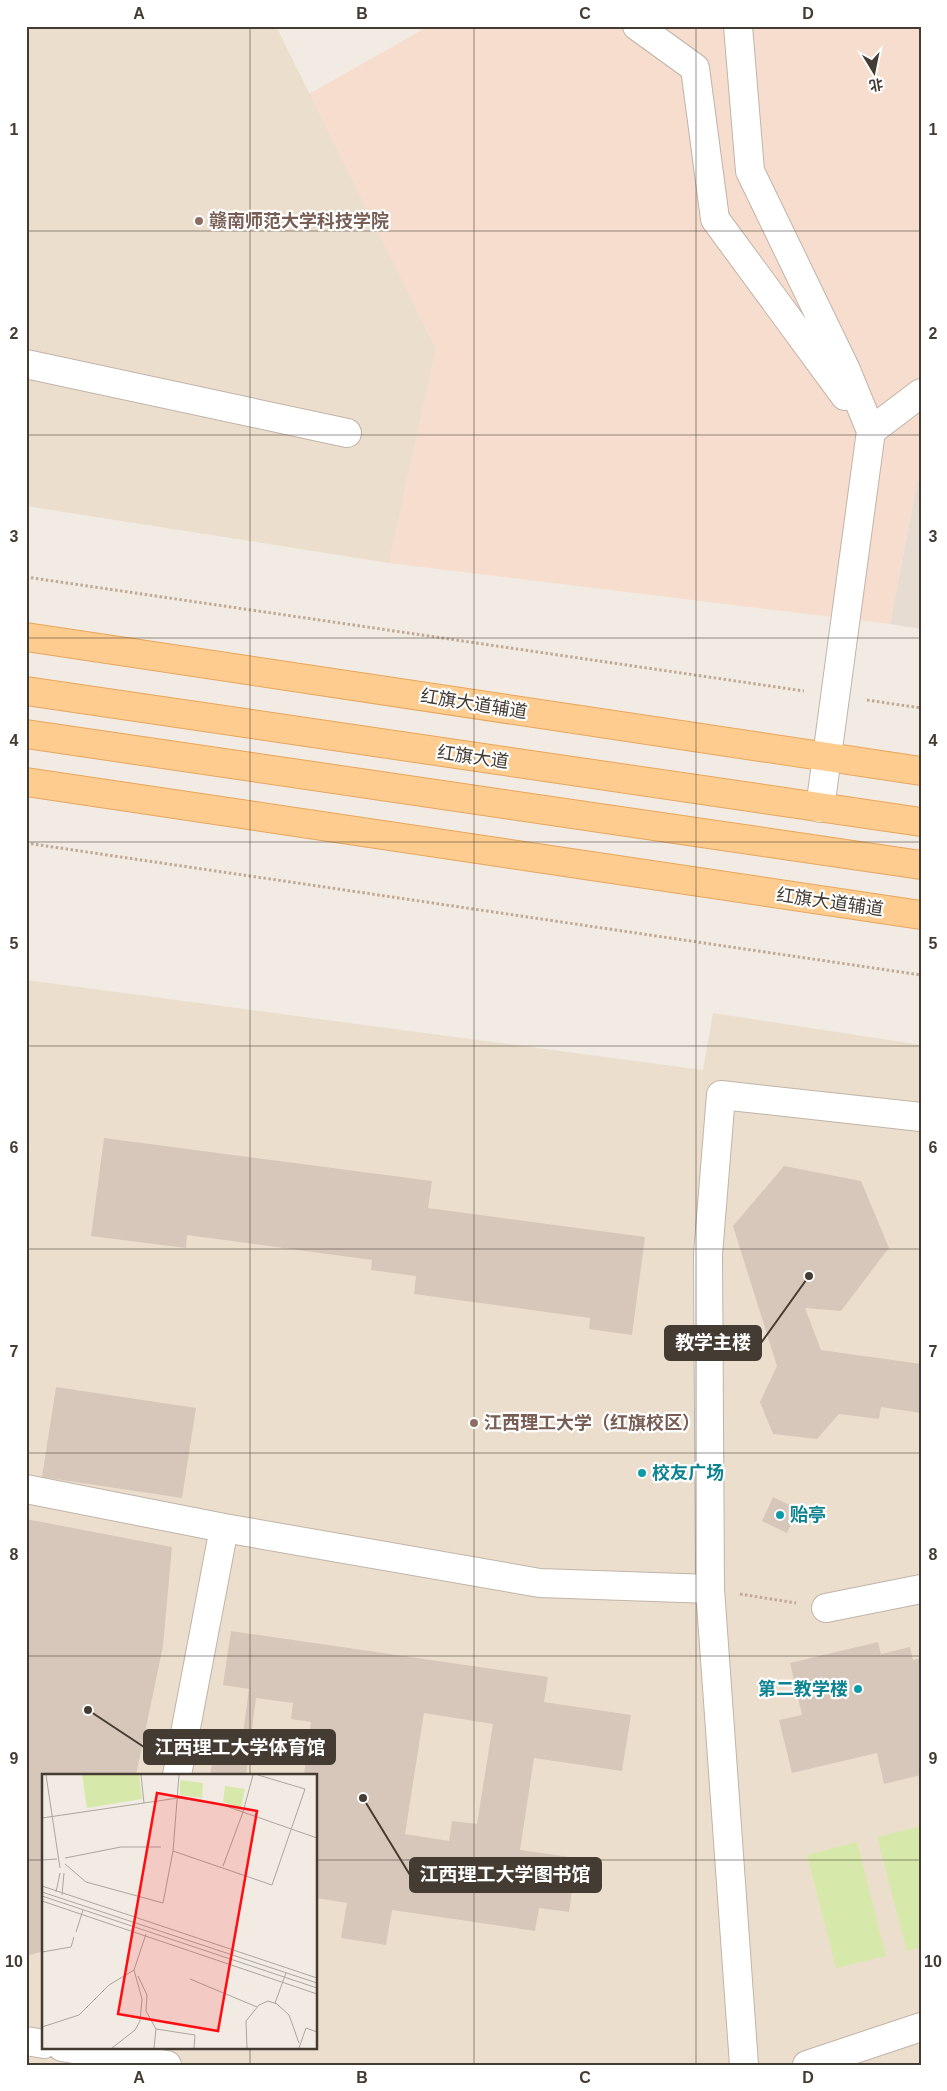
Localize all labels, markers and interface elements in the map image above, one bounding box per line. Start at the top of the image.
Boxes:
text: A [133,5,145,22]
text: B [356,5,368,22]
text: C [579,5,591,22]
text: D [802,5,814,22]
north arrow [850,48,900,98]
text: 北 [868,76,885,94]
text: 1 [10,121,19,138]
text: 1 [929,121,938,138]
place label: 赣南师范大学科技学院 [209,210,389,231]
marker: 赣南师范大学科技学院 [193,215,205,227]
text: 2 [10,325,19,342]
text: 2 [929,325,938,342]
text: 3 [10,528,19,545]
text: 3 [929,528,938,545]
street label: 红旗大道辅道 [419,686,529,722]
text: 4 [10,732,19,749]
text: 4 [929,732,938,749]
street label: 红旗大道 [436,742,510,772]
street label: 红旗大道辅道 [775,885,885,919]
text: 5 [10,935,19,952]
text: 5 [929,935,938,952]
text: 6 [10,1139,19,1156]
text: 6 [929,1139,938,1156]
callout: 教学主楼 [665,1326,761,1360]
text: 教学主楼 [675,1332,751,1353]
text: 7 [10,1343,19,1360]
text: 7 [929,1343,938,1360]
place label: 江西理工大学（红旗校区） [484,1413,700,1433]
marker: 江西理工大学（红旗校区） [468,1417,480,1429]
place label: 校友广场 [652,1463,724,1483]
marker: 校友广场 [636,1467,648,1479]
place label: 贻亭 [790,1505,826,1525]
marker: 贻亭 [774,1509,786,1521]
text: 8 [10,1546,19,1563]
text: 8 [929,1546,938,1563]
place label: 第二教学楼 [758,1679,848,1699]
marker: 第二教学楼 [852,1683,864,1695]
callout: 江西理工大学体育馆 [144,1730,335,1764]
text: 江西理工大学体育馆 [154,1737,326,1758]
text: 9 [10,1750,19,1767]
text: 9 [929,1750,938,1767]
inset map [42,1774,318,2048]
callout: 江西理工大学图书馆 [410,1858,601,1892]
text: 江西理工大学图书馆 [419,1864,591,1885]
text: 10 [5,1953,23,1970]
text: 10 [924,1953,942,1970]
text: A [133,2069,145,2086]
text: B [356,2069,368,2086]
text: C [579,2069,591,2086]
text: D [802,2069,814,2086]

